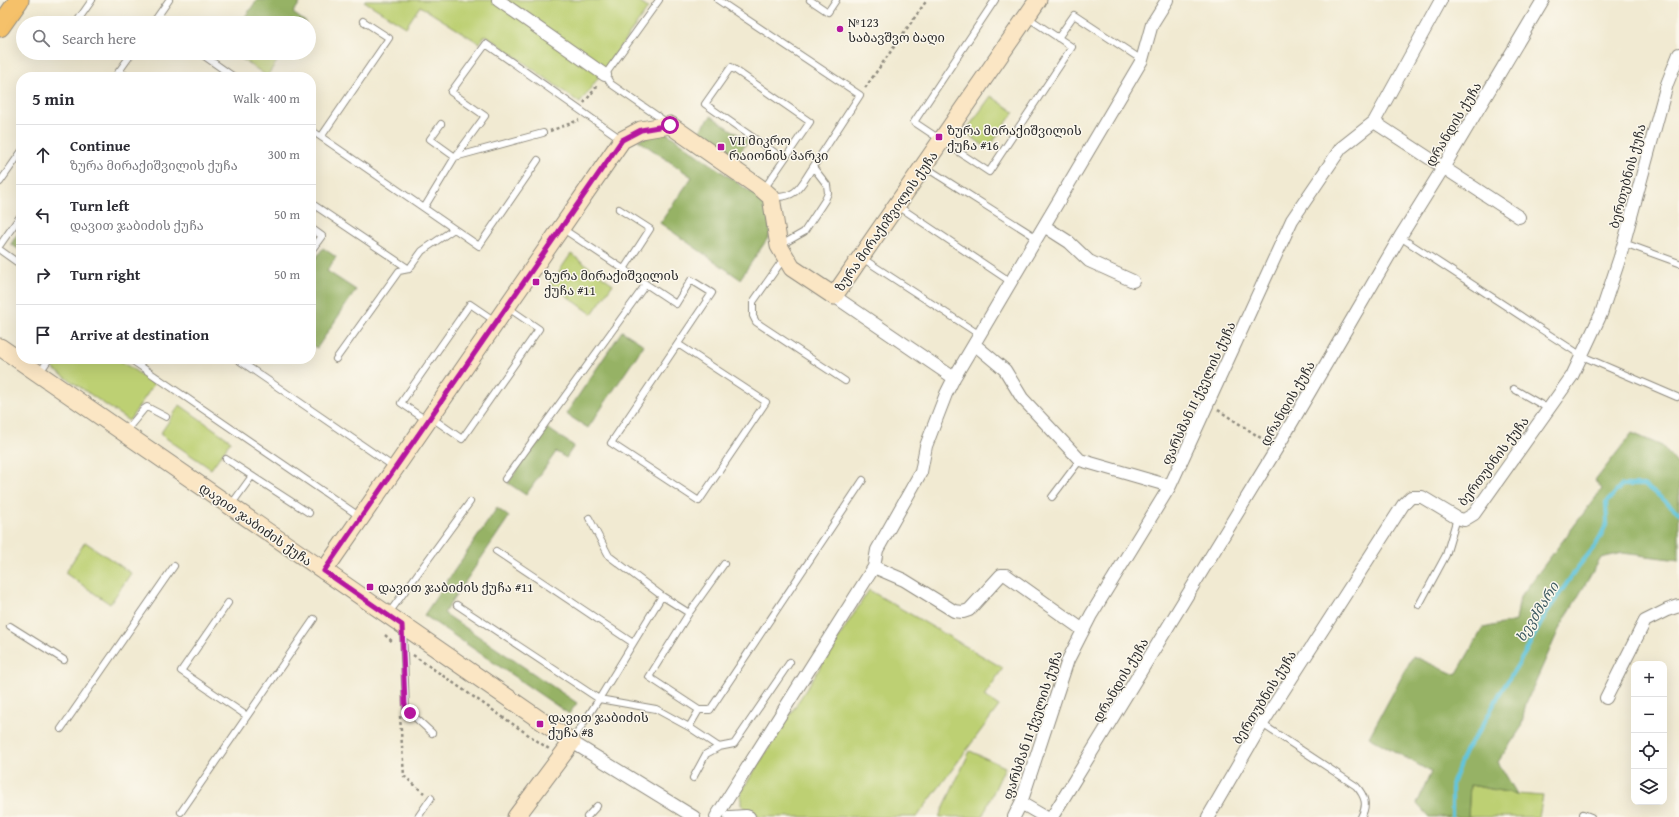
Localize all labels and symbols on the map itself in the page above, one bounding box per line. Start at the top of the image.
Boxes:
place label: №123 საბავშვო ბაღი [848,13,945,47]
marker: №123 საბავშვო ბაღი [835,24,845,34]
street label: დრანდის ქუჩა [1421,78,1486,170]
route start [661,116,679,134]
place label: ზურა მირაქიშვილის ქუჩა #16 [947,121,1082,155]
street label: ბერთუბნის ქუჩა [1604,122,1651,231]
place label: VII მიკრო რაიონის პარკი [729,131,828,165]
marker: ზურა მირაქიშვილის ქუჩა #16 [934,132,944,142]
marker: VII მიკრო რაიონის პარკი [716,142,726,152]
street label: ზურა მირაქიშვილის ქუჩა [831,147,942,295]
place label: ზურა მირაქიშვილის ქუჩა #11 [544,266,679,300]
marker: ზურა მირაქიშვილის ქუჩა #11 [531,277,541,287]
street label: ფარსმან II ქველის ქუჩა [1157,318,1240,468]
street label: დრანდის ქუჩა [1255,357,1320,449]
street label: ბერთუბნის ქუჩა [1453,413,1533,510]
street label: დავით ჯაბიძის ქუჩა [195,478,316,571]
water label: ხევძმარი [1511,577,1564,646]
place label: დავით ჯაბიძის ქუჩა #11 [378,578,533,597]
marker: დავით ჯაბიძის ქუჩა #11 [365,582,375,592]
street label: დრანდის ქუჩა [1088,634,1153,726]
street label: ბერთუბნის ქუჩა [1228,647,1301,748]
street label: ფარსმან II ქველის ქუჩა [998,648,1067,802]
route end [401,704,419,722]
place label: დავით ჯაბიძის ქუჩა #8 [548,708,649,742]
marker: დავით ჯაბიძის ქუჩა #8 [535,719,545,729]

